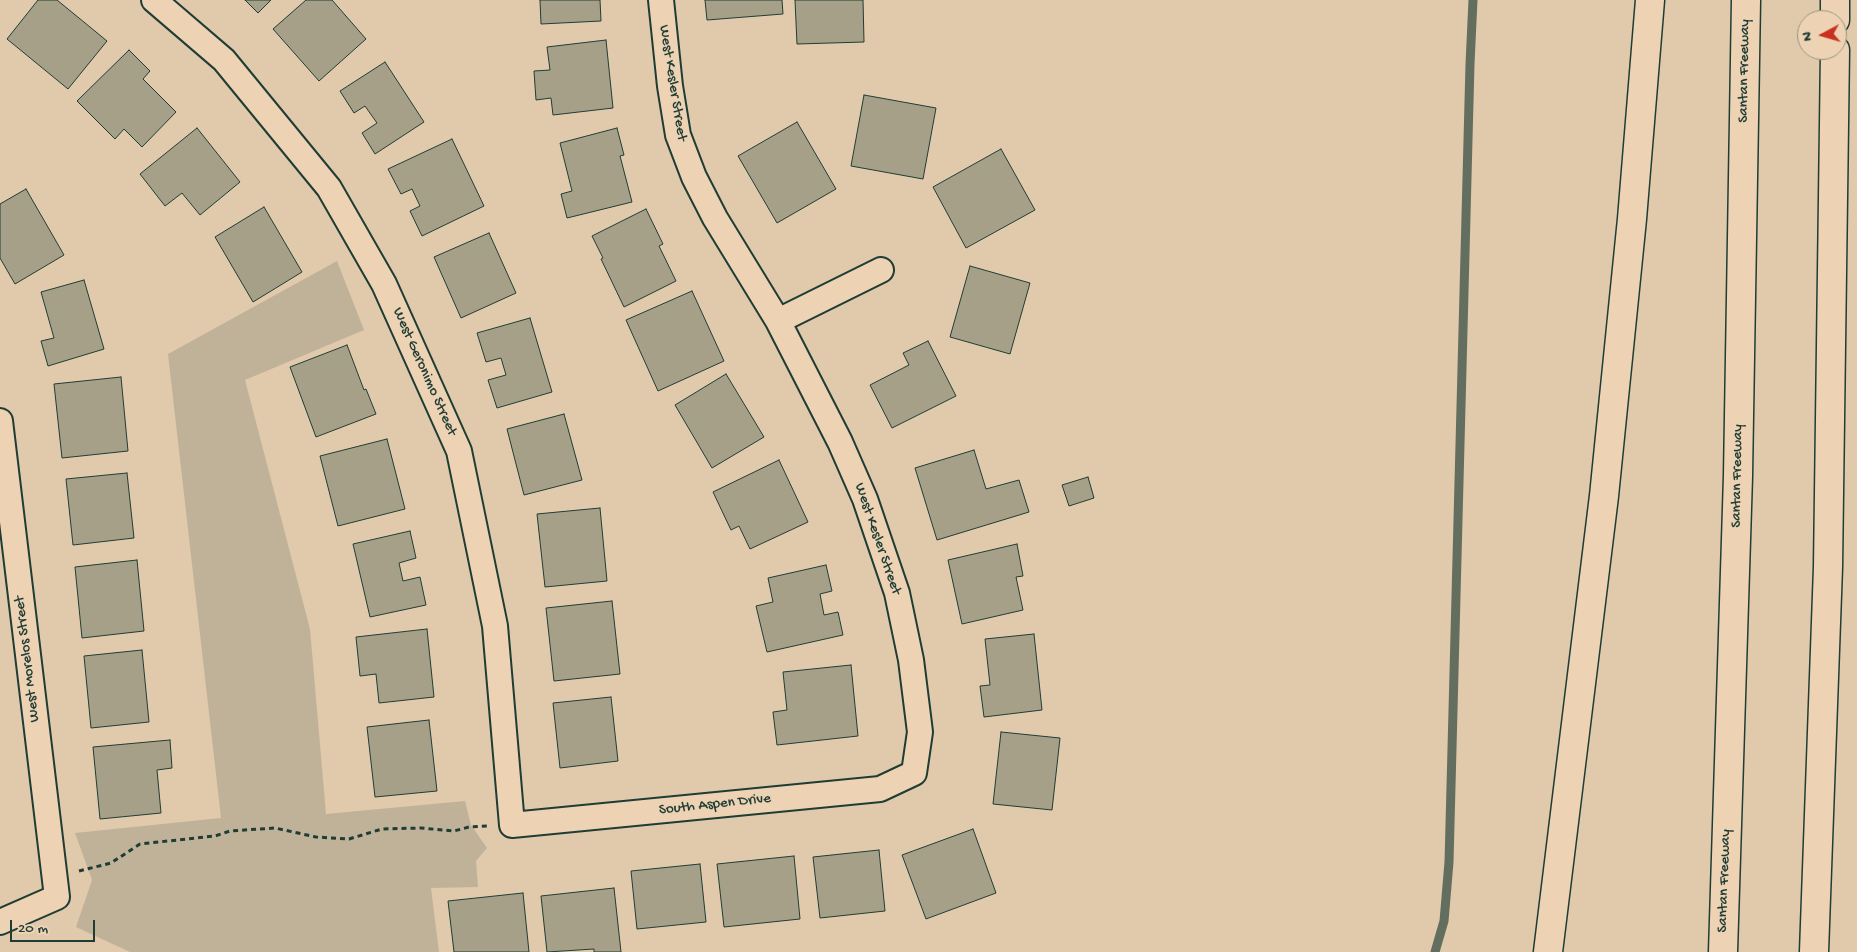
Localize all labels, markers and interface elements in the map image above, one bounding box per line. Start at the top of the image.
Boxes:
north arrow [1797,10,1847,60]
street label: Santan Freeway [1735,19,1755,123]
street label: West Kesler Street [654,24,690,142]
text: N [1799,31,1817,42]
street label: West Geronimo Street [388,305,460,439]
street label: Santan Freeway [1728,424,1748,528]
street label: West Kesler Street [849,481,905,597]
street label: West Morelos Street [11,595,45,723]
street label: South Aspen Drive [658,790,772,820]
street label: Santan Freeway [1714,829,1736,933]
scale bar [12,910,98,942]
text: 20 m [18,920,48,938]

